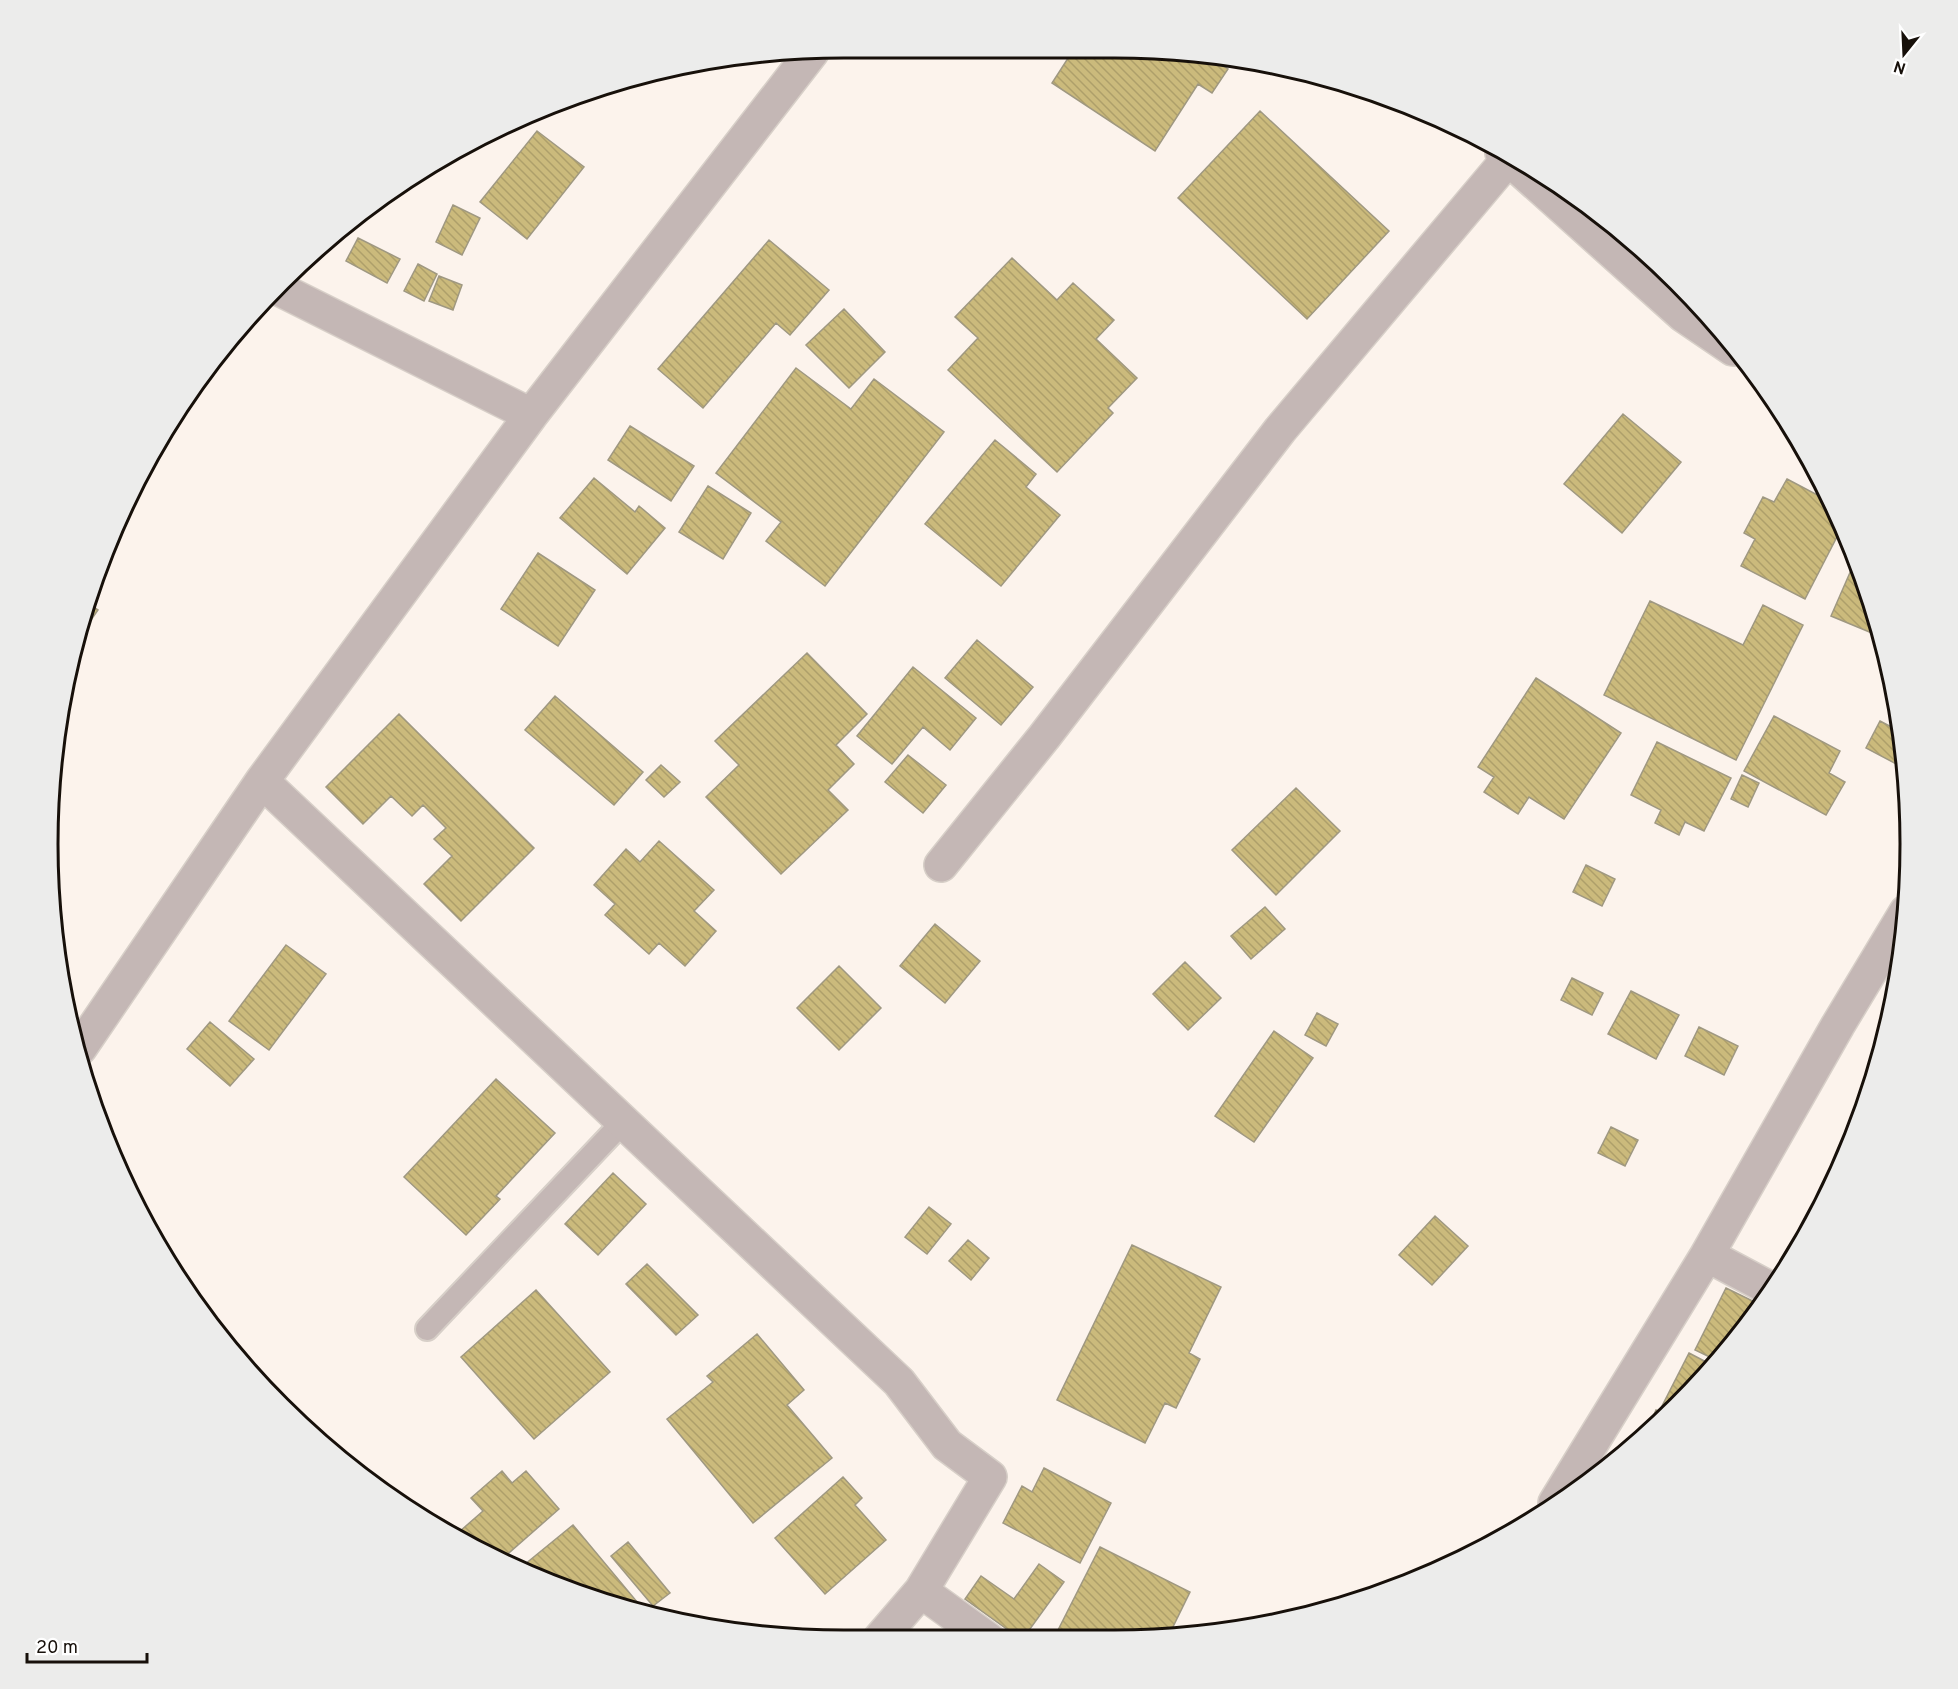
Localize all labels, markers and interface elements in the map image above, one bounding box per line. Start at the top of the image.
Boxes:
north arrow [1874,24,1934,84]
text: N [1891,55,1909,78]
scale bar [27,1626,147,1664]
text: 20 m [36,1637,78,1660]

